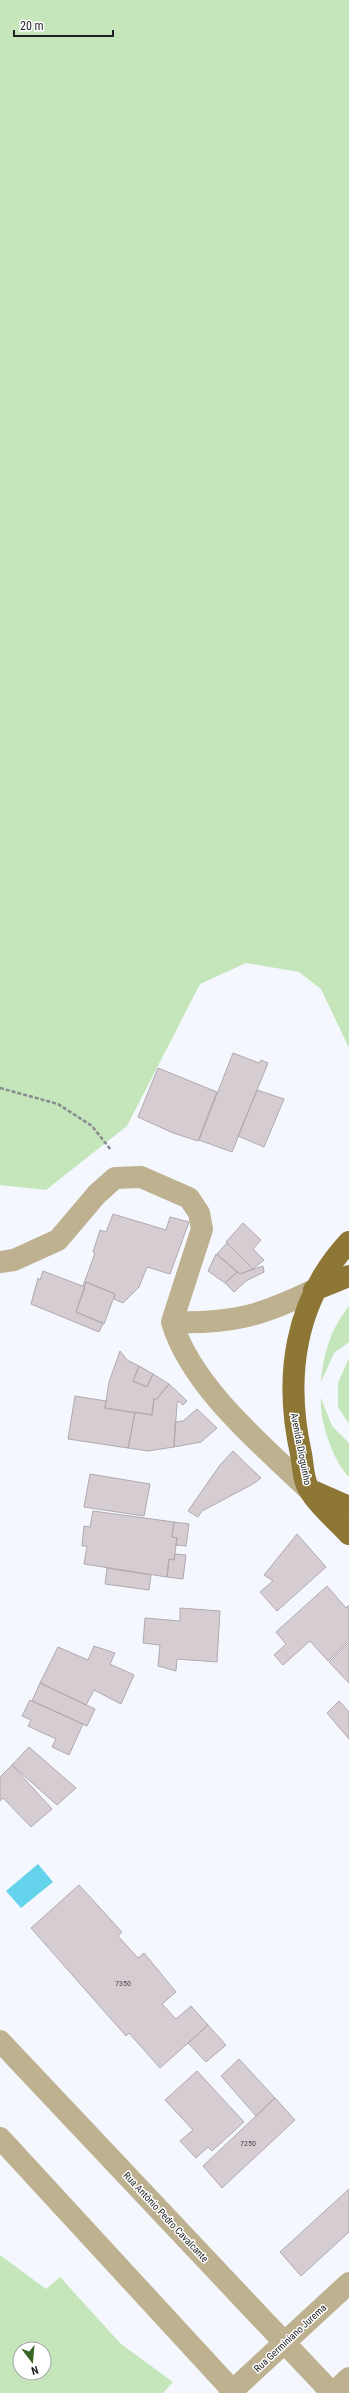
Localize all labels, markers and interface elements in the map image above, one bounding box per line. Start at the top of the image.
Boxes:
scale bar [14,12,113,38]
text: 20 m [20,19,44,33]
street label: Avenida Dioguinho [289,1412,313,1486]
house number: 7350 [115,1979,131,1988]
house number: 7250 [240,2139,256,2148]
street label: Rua Antônio Pedro Cavalcante [121,2170,211,2265]
street label: Rua Germiniano Jurema [252,2302,328,2374]
north arrow [12,2341,52,2381]
text: N [29,2363,40,2377]

